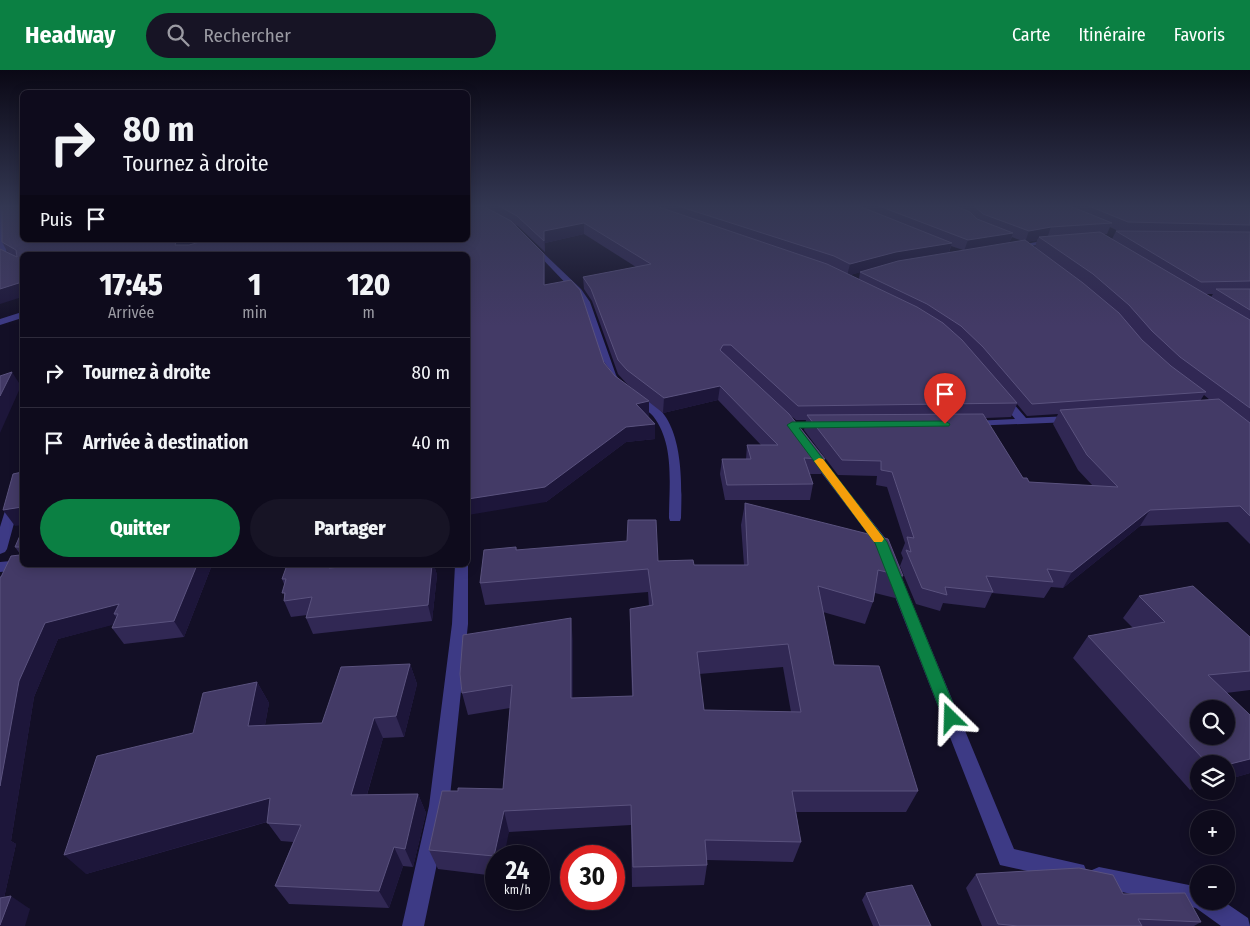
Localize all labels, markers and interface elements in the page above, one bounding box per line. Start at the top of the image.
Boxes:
search box [146,13,496,58]
text: Headway [25,21,116,49]
icon: search [164,21,192,49]
text: Rechercher [204,24,291,47]
text: Carte [1012,24,1050,46]
text: Itinéraire [1078,24,1146,46]
text: Favoris [1174,24,1225,46]
text: 80 m [123,108,195,150]
icon: right [40,110,105,175]
text: Tournez à droite [123,150,269,177]
icon: arrive [82,205,110,233]
text: Puis [40,208,72,231]
text: 17:45 [100,267,163,303]
text: 1 [248,267,261,303]
text: 120 [347,267,390,303]
text: Arrivée [108,303,154,322]
text: min [242,303,267,322]
text: m [362,303,375,322]
icon: right [40,359,68,387]
text: Tournez à droite [83,361,211,384]
text: 80 m [412,361,450,384]
pin [924,373,966,424]
icon: arrive [931,380,959,408]
icon: arrive [40,429,68,457]
text: Arrivée à destination [83,431,249,454]
text: 40 m [412,431,450,454]
button: Quitter [40,499,240,557]
button: Partager [250,499,450,557]
position arrow [924,691,976,743]
map controls [1190,700,1235,910]
button: search [1190,700,1235,745]
button: layers [1190,755,1235,800]
button: + [1190,810,1235,855]
speed limit sign: 30 [560,845,625,910]
text: 24 [506,856,529,886]
button: − [1190,865,1235,910]
text: km/h [504,883,531,897]

